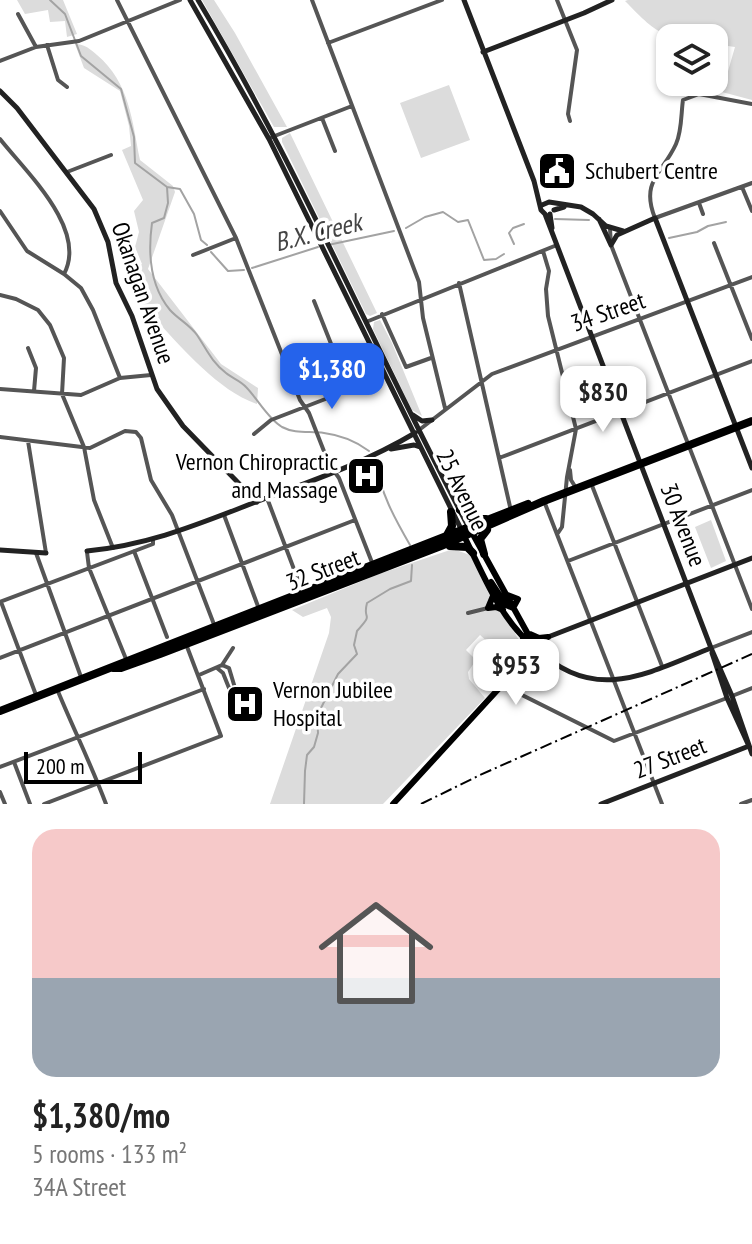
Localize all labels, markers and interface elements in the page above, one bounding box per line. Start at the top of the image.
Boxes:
map controls [656,24,728,96]
button: layers [656,24,728,96]
public building icon: Schubert Centre [536,150,578,192]
place label: Schubert Centre [585,155,718,186]
water label: B.X. Creek [271,204,368,258]
street label: Okanagan Avenue [105,218,182,368]
street label: 34 Street [567,284,649,339]
pin: $1,380 [267,343,397,411]
text: $1,380 [298,352,366,385]
pin: $830 [556,366,650,434]
text: $830 [578,375,628,408]
street label: 25 Avenue [430,444,495,536]
place label: Vernon Chiropractic and Massage [175,446,338,505]
hospital icon: Vernon Chiropractic and Massage [345,455,387,497]
street label: 30 Avenue [653,479,713,571]
street label: 32 Street [282,541,364,598]
pin: $953 [469,639,563,707]
text: $953 [491,648,541,681]
place label: Vernon Jubilee Hospital [272,674,393,733]
hospital icon: Vernon Jubilee Hospital [224,683,266,725]
street label: 27 Street [629,729,711,786]
scale bar [24,748,142,784]
text: 200 m [36,752,85,780]
icon: home [304,881,448,1025]
text: $1,380/mo [32,1093,170,1137]
text: 5 rooms · 133 m² [32,1137,187,1170]
text: 34A Street [32,1170,126,1203]

